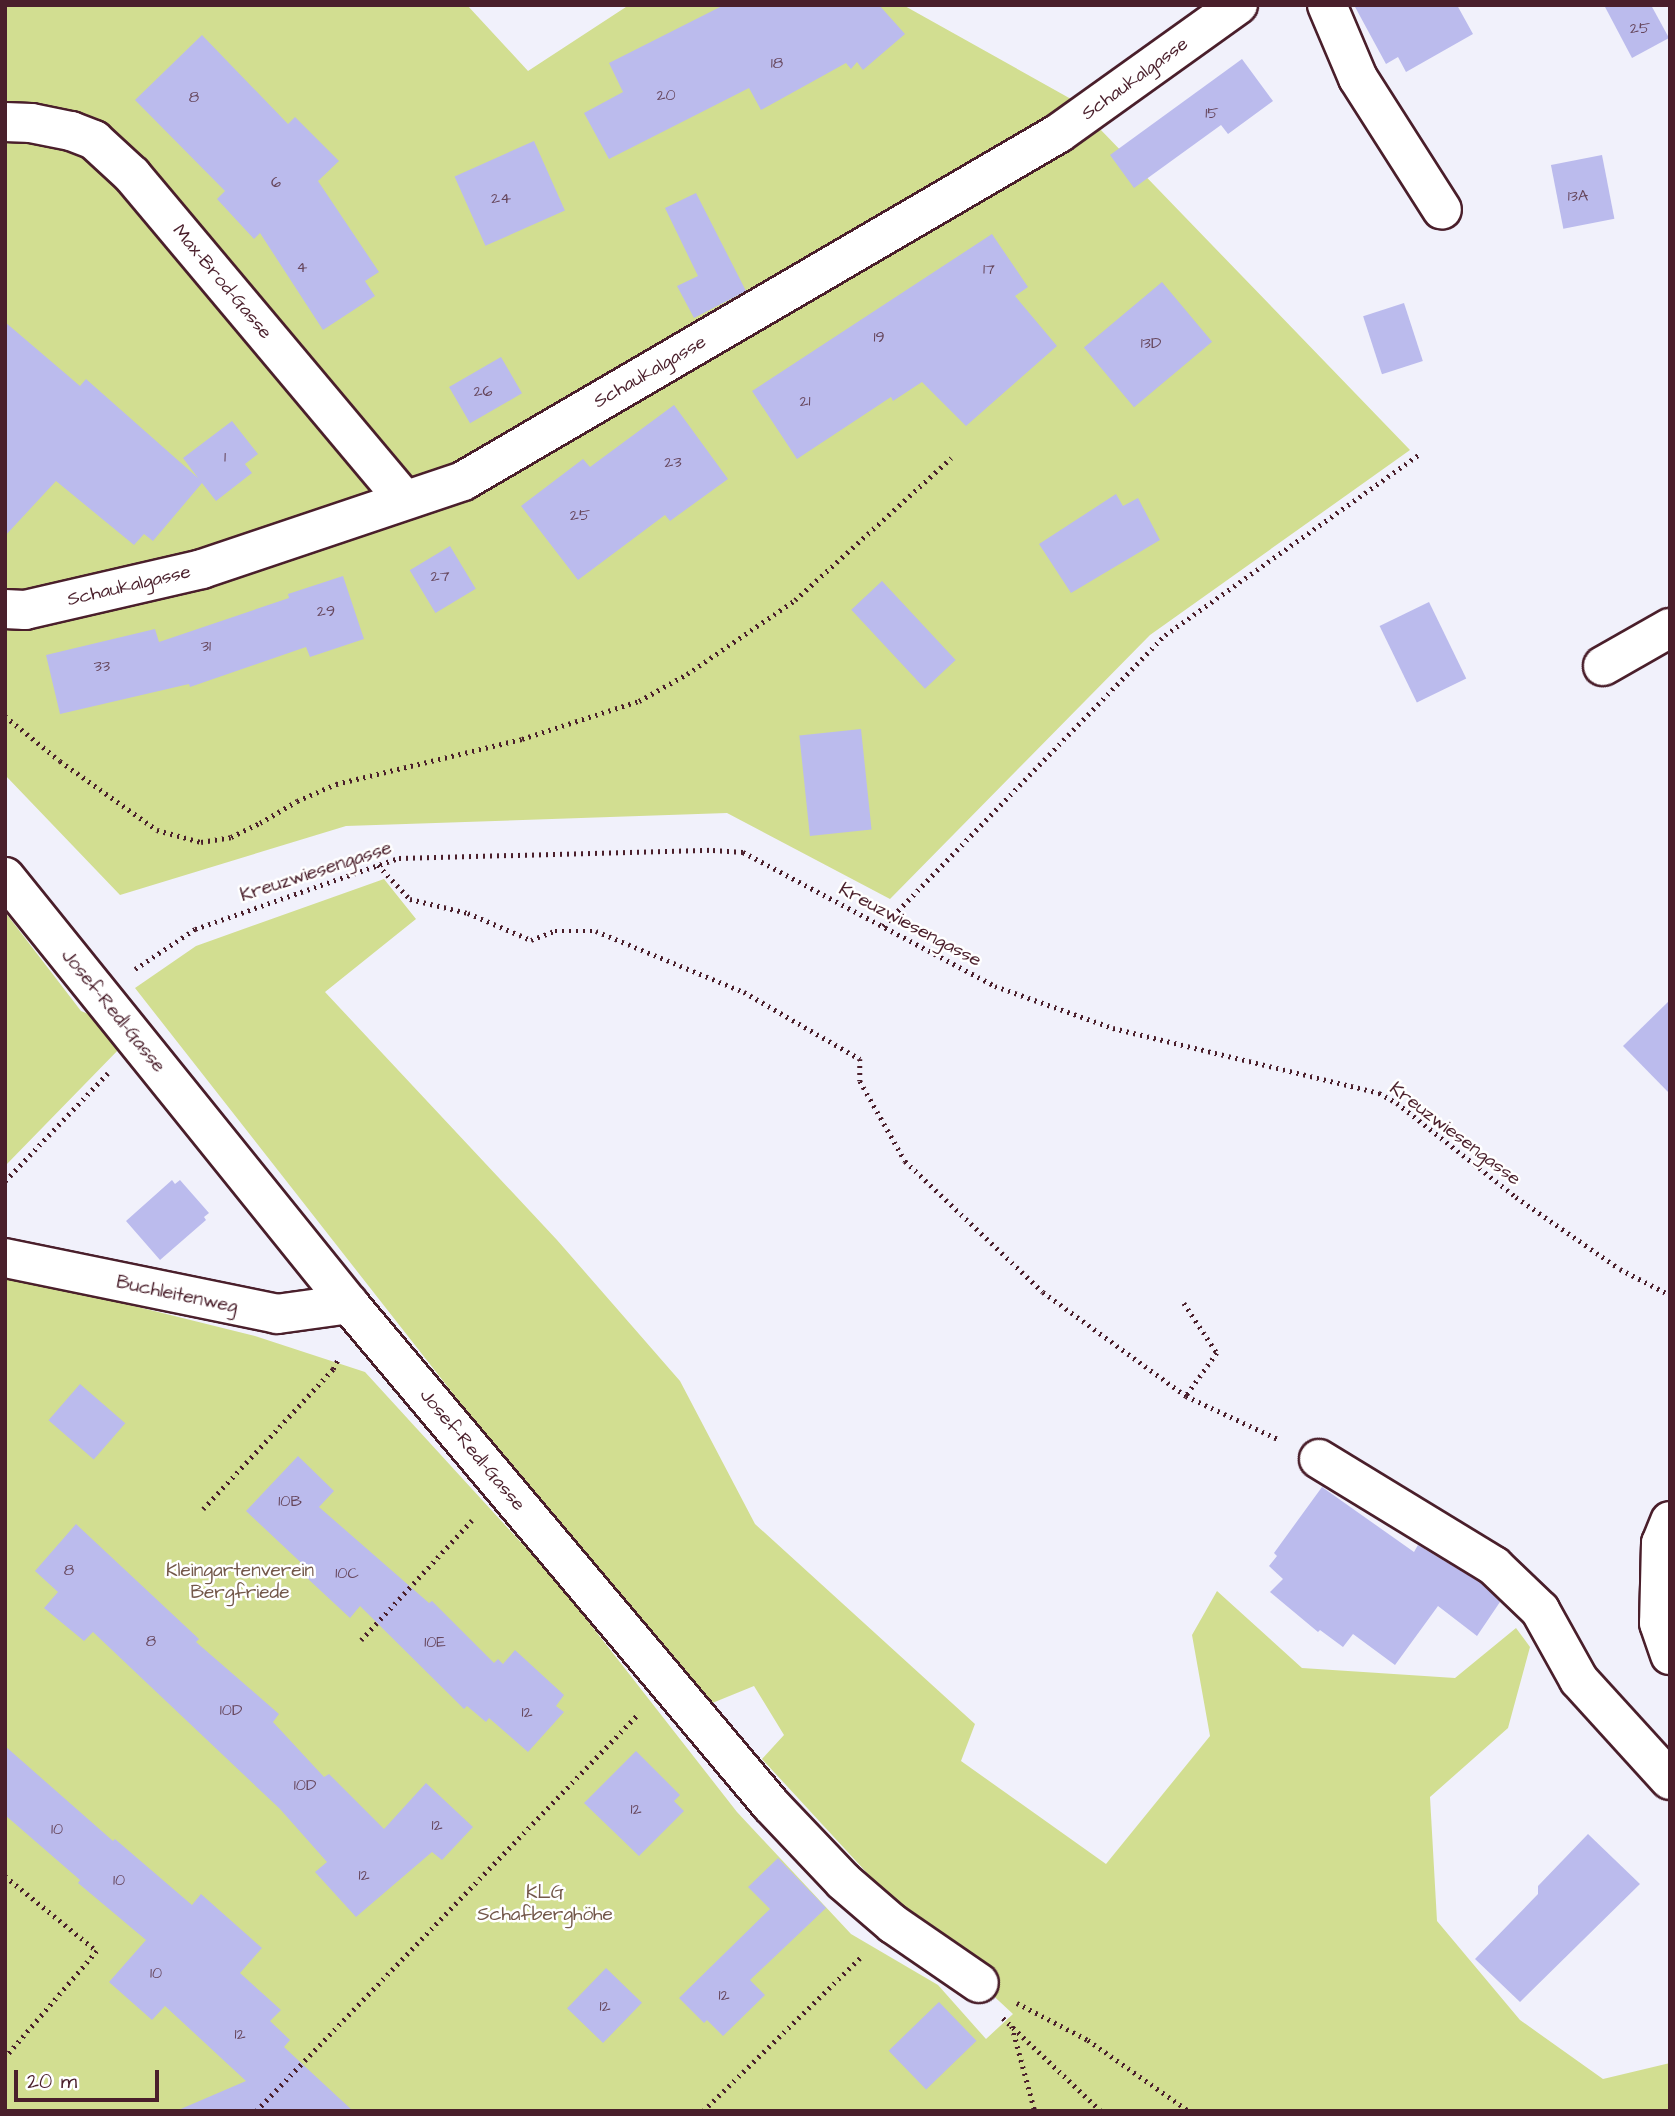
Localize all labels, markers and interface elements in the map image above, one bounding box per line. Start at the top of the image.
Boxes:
house number: 25 [1630,18,1650,38]
street label: Schaukalgasse [1077,33,1193,125]
house number: 18 [771,53,783,73]
house number: 20 [656,85,676,105]
house number: 8 [189,87,199,107]
house number: 15 [1205,103,1219,123]
house number: 6 [271,172,281,192]
house number: 13A [1568,186,1588,206]
house number: 24 [491,188,511,208]
street label: Max-Brod-Gasse [167,220,277,344]
house number: 4 [297,257,307,277]
house number: 17 [983,259,995,279]
house number: 19 [873,327,885,347]
street label: Schaukalgasse [590,331,710,413]
house number: 13D [1141,333,1161,353]
house number: 26 [473,381,493,401]
house number: 21 [799,391,811,411]
house number: 1 [224,447,226,467]
house number: 23 [664,452,682,472]
house number: 25 [570,505,590,525]
street label: Schaukalgasse [65,561,193,611]
house number: 27 [430,566,449,586]
house number: 29 [317,601,335,621]
house number: 31 [201,636,211,656]
house number: 33 [94,656,110,676]
street label: Kreuzwiesengasse [237,837,395,907]
street label: Kreuzwiesengasse [835,878,985,972]
street label: Josef-Redl-Gasse [56,945,170,1077]
street label: Kreuzwiesengasse [1385,1077,1525,1191]
street label: Buchleitenweg [114,1271,240,1319]
street label: Josef-Redl-Gasse [414,1384,530,1516]
house number: 10B [278,1491,302,1511]
house number: 8 [64,1560,74,1580]
park label: Kleingartenverein Bergfriede [166,1560,314,1604]
house number: 10C [335,1563,359,1583]
house number: 8 [146,1631,156,1651]
house number: 10E [424,1632,446,1652]
house number: 10D [220,1700,242,1720]
house number: 12 [521,1702,533,1722]
house number: 10D [294,1775,316,1795]
house number: 12 [630,1799,642,1819]
house number: 12 [431,1815,443,1835]
house number: 10 [51,1819,63,1839]
house number: 12 [358,1865,370,1885]
house number: 10 [113,1870,125,1890]
park label: KLG Schafberghöhe [477,1882,613,1926]
house number: 10 [150,1963,162,1983]
house number: 12 [718,1985,730,2005]
house number: 12 [599,1996,611,2016]
house number: 12 [234,2024,246,2044]
scale bar [18,2056,163,2100]
text: 20 m [27,2067,77,2096]

